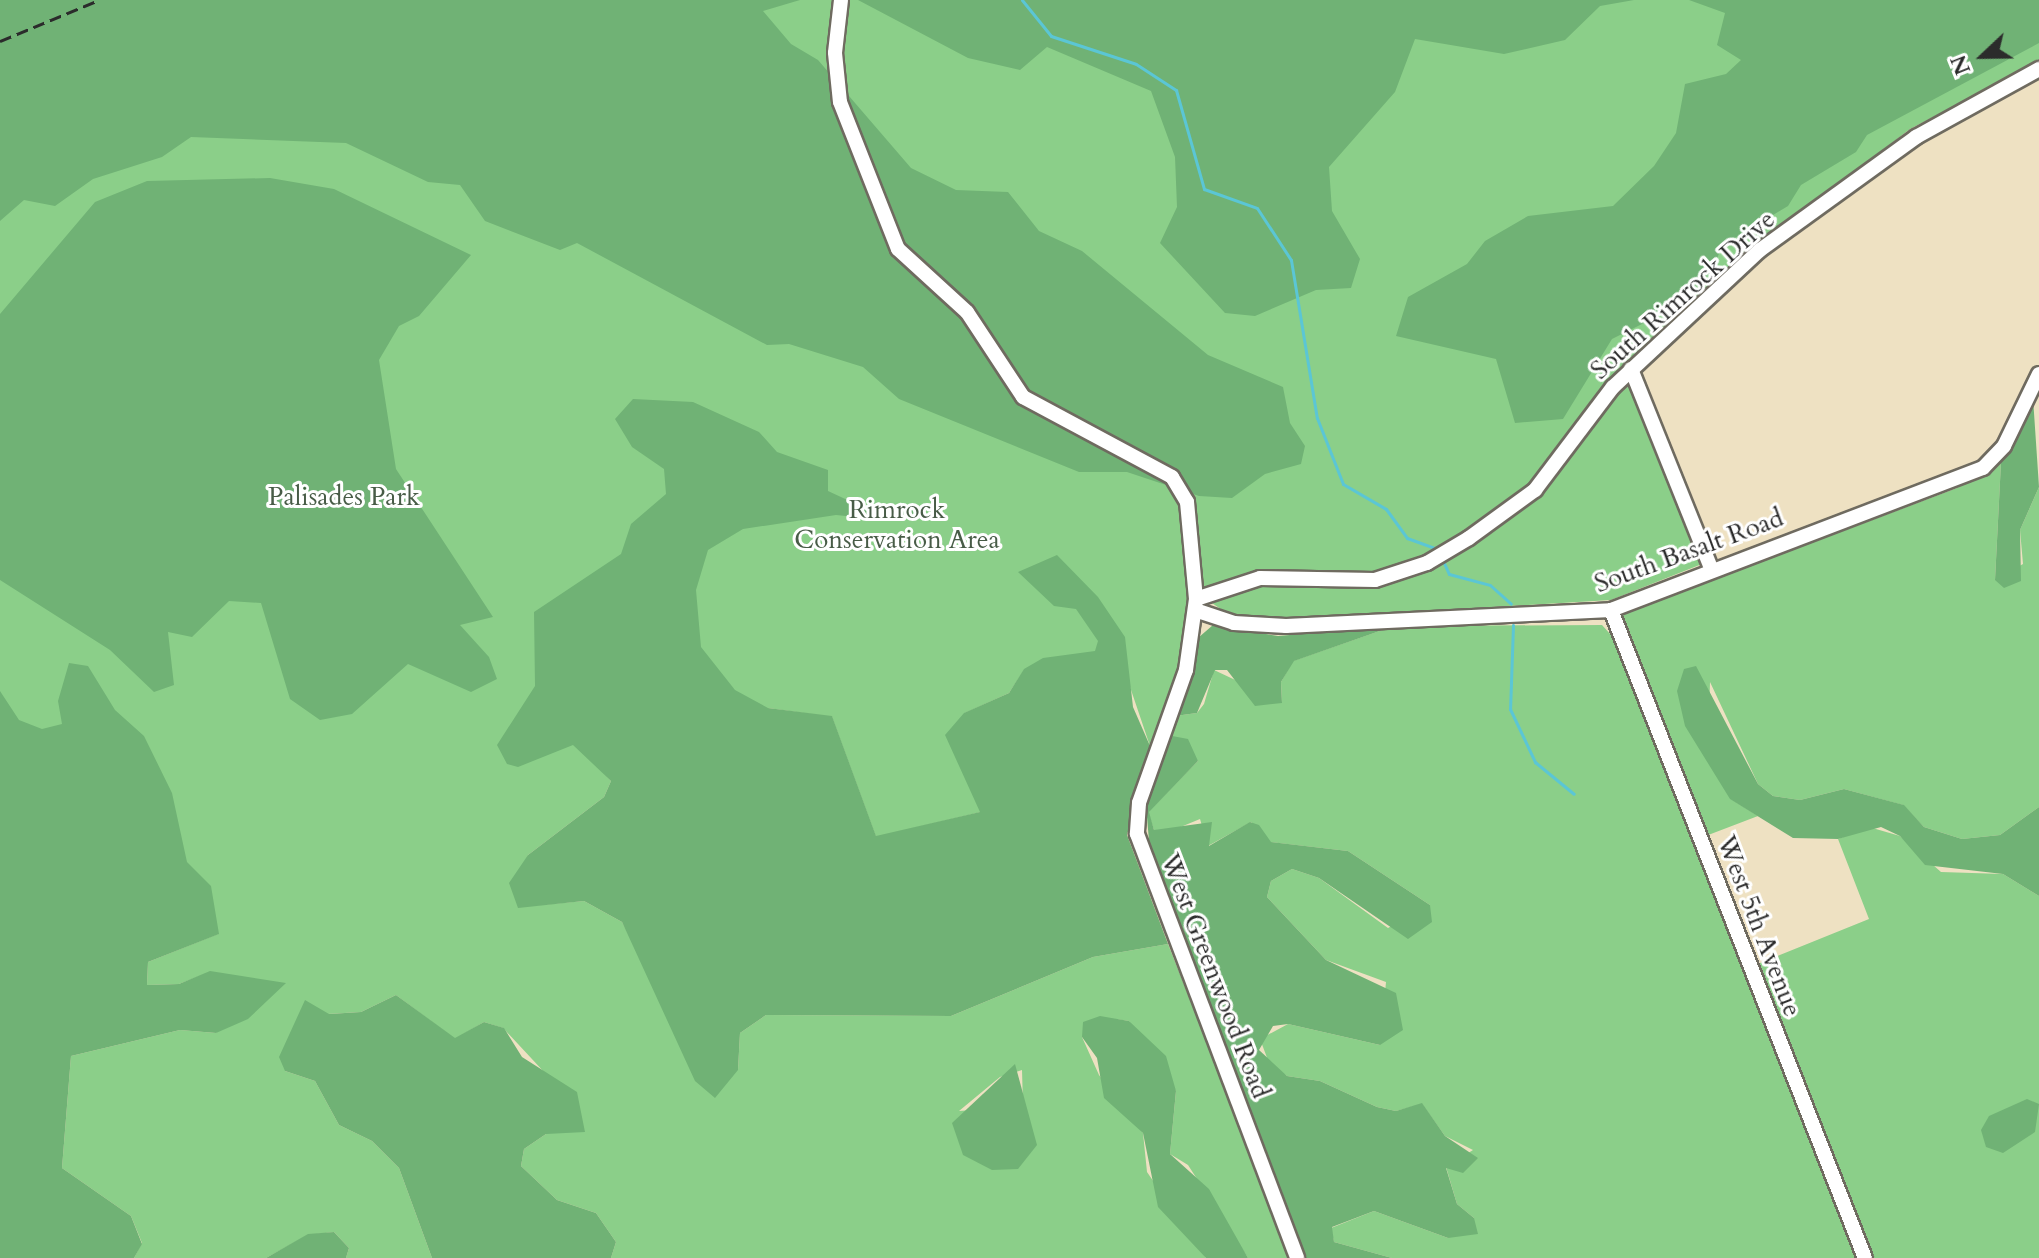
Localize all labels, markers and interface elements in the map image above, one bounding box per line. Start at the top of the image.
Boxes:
north arrow [1943,16,2023,96]
text: N [1943,51,1978,79]
street label: South Rimrock Drive [1584,204,1782,386]
park label: Palisades Park [268,481,420,513]
park label: Rimrock Conservation Area [794,494,1000,556]
street label: South Basalt Road [1590,502,1788,600]
street label: West 5th Avenue [1710,831,1808,1021]
street label: West Greenwood Road [1154,849,1276,1103]

